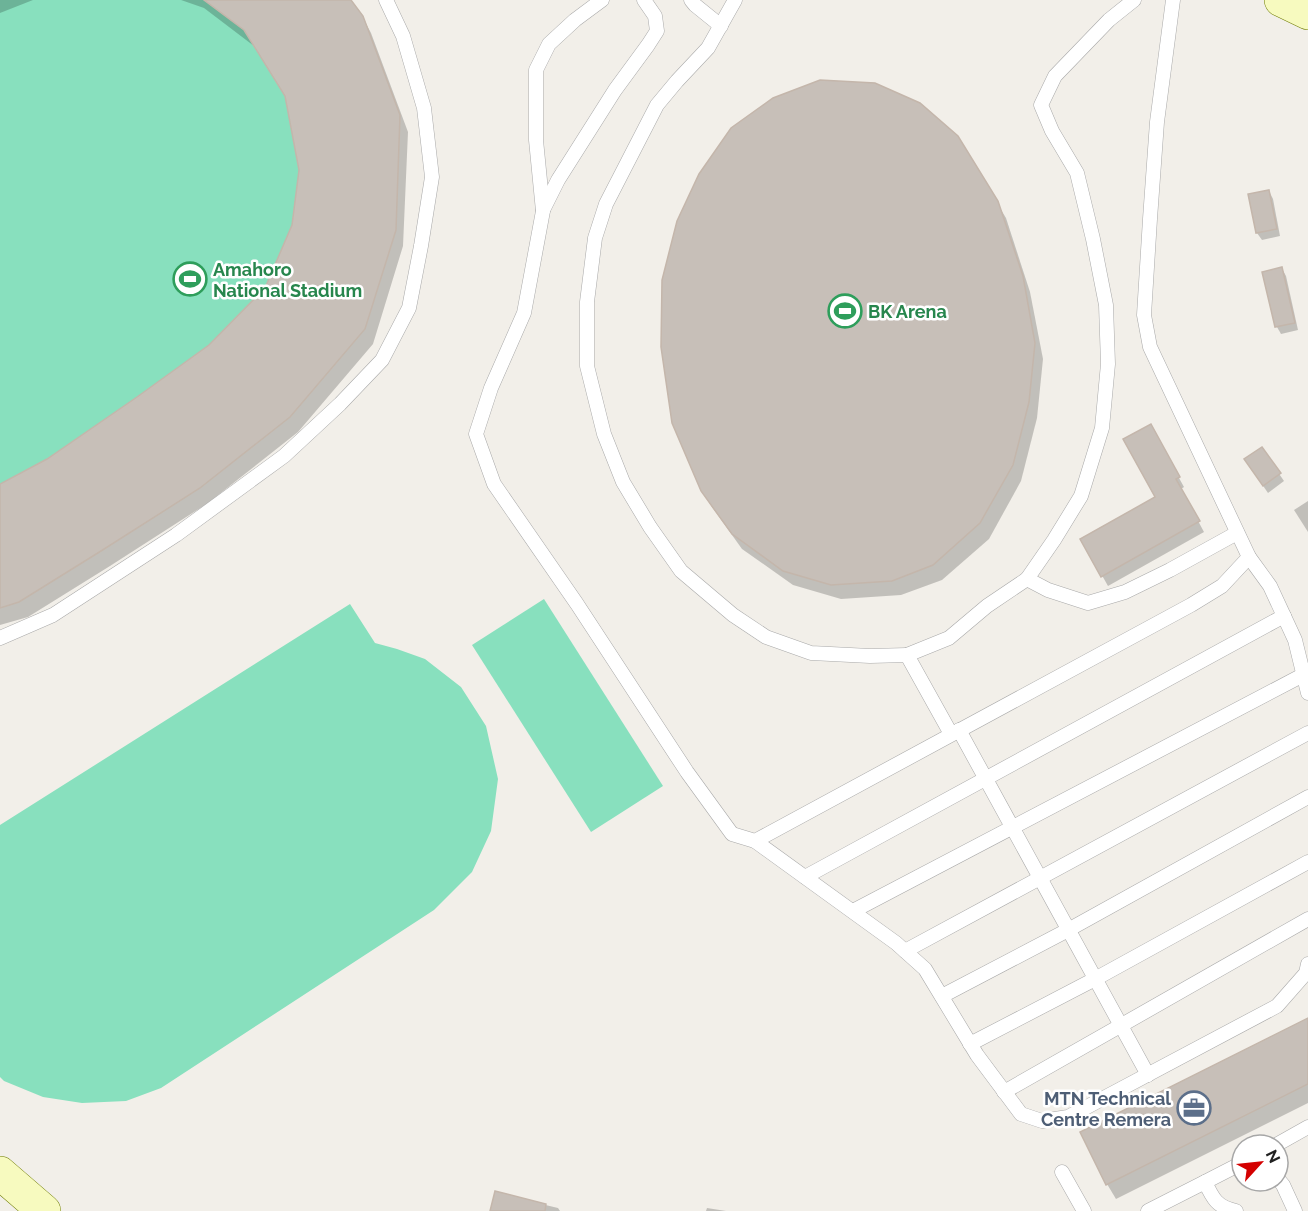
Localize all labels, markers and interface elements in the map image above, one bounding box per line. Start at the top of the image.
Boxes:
place label: Amahoro National Stadium [213,259,362,301]
sports icon: Amahoro National Stadium [172,261,208,297]
sports icon: BK Arena [827,293,863,329]
place label: BK Arena [868,301,947,322]
place label: MTN Technical Centre Remera [1041,1088,1171,1130]
office icon: MTN Technical Centre Remera [1176,1090,1212,1126]
north arrow [1230,1133,1290,1193]
text: N [1262,1147,1284,1166]

